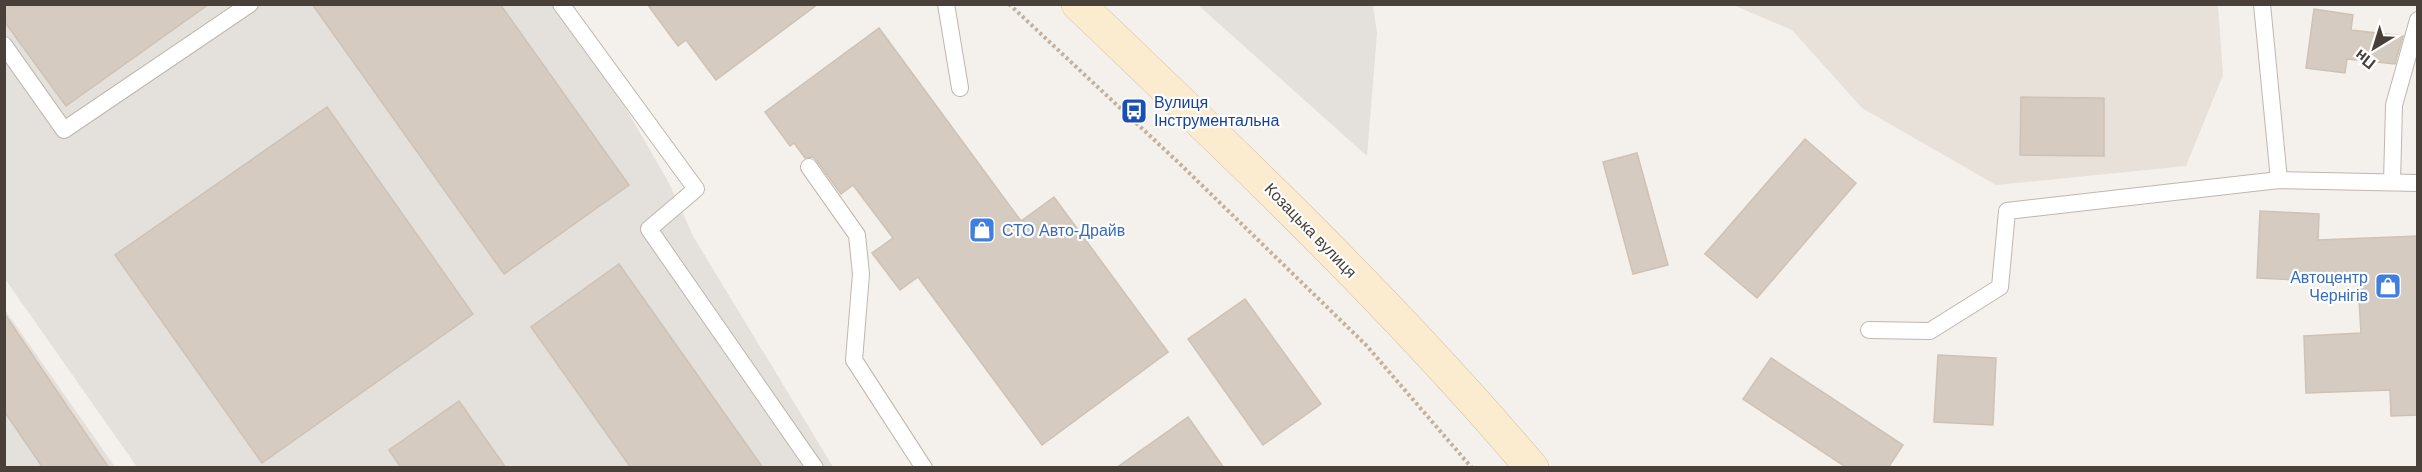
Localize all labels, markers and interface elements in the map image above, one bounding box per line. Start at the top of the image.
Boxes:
north arrow [2344,18,2404,78]
text: Пн [2351,46,2379,73]
place label: Вулиця Інструментальна [1154,94,1279,129]
bus stop icon: Вулиця Інструментальна [1119,96,1149,126]
street label: Козацька вулиця [1261,180,1360,281]
shop icon: СТО Авто-Драйв [967,215,997,245]
place label: СТО Авто-Драйв [1002,222,1125,239]
place label: Автоцентр Чернігів [2290,269,2368,304]
shop icon: Автоцентр Чернігів [2373,271,2403,301]

